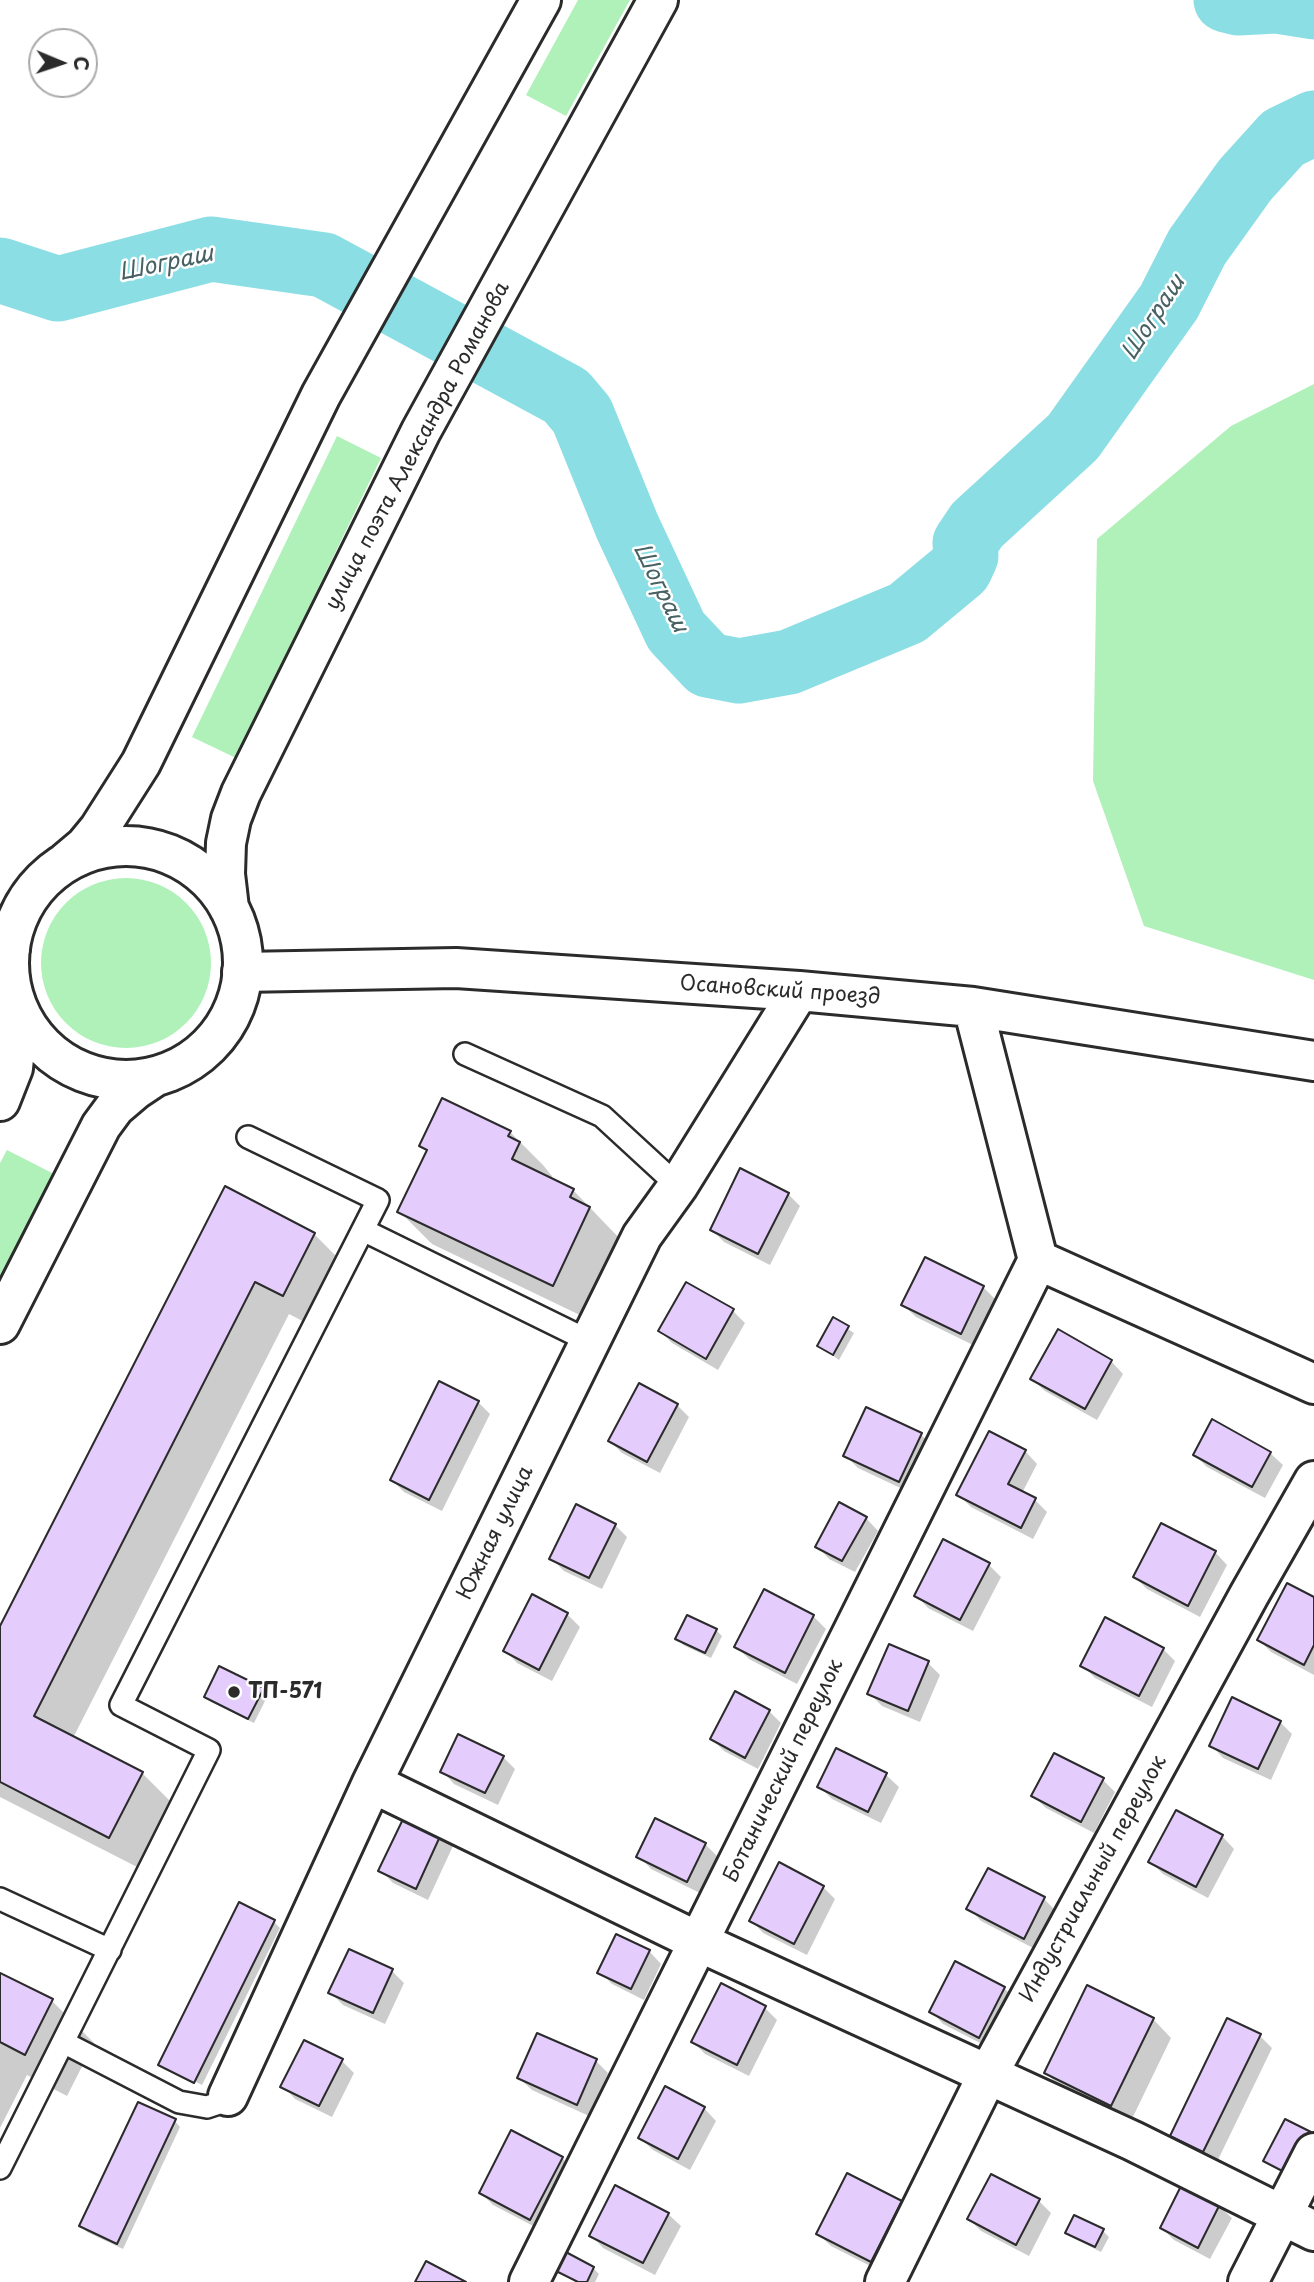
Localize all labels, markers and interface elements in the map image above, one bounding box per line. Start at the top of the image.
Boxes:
north arrow [28,28,98,98]
text: С [68,56,96,71]
water label: Шограш [116,241,216,287]
water label: Шограш [1116,270,1192,366]
street label: улица поэта Александра Романова [320,278,516,614]
water label: Шограш [627,539,693,637]
street label: Осановский проезд [679,971,881,1011]
street label: Южная улица [453,1462,539,1604]
street label: Ботанический переулок [719,1655,849,1887]
place label: ТП-571 [248,1679,322,1705]
marker: ТП-571 [226,1684,242,1700]
street label: Индустриальный переулок [1016,1751,1172,2007]

